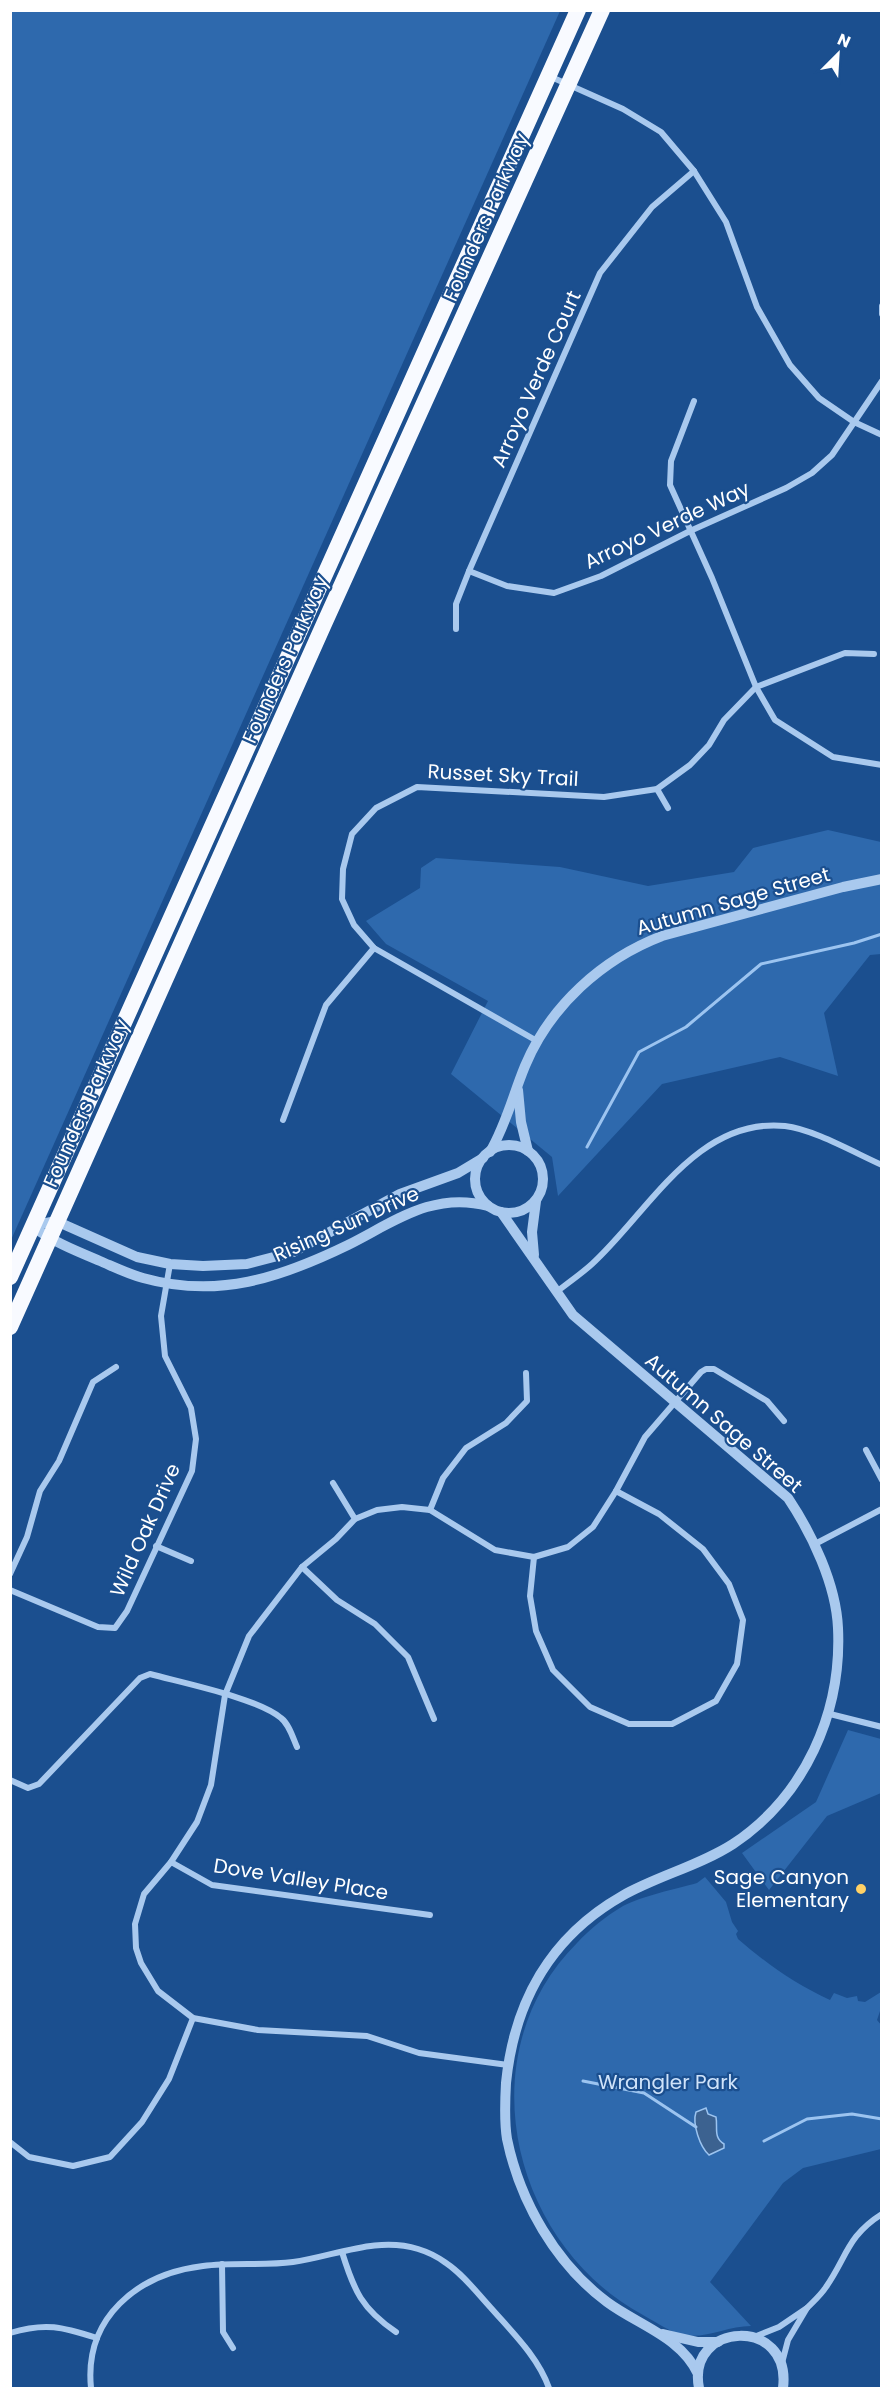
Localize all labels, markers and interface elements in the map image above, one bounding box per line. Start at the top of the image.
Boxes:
north arrow [808,24,868,84]
text: N [834,28,854,54]
street label: Founders Parkway [436,128,536,306]
street label: Arroyo Verde Court [484,286,588,472]
street label: Arroyo Verde Way [580,474,754,576]
street label: Founders Parkway [235,570,335,748]
street label: Russet Sky Trail [427,757,579,793]
street label: Autumn Sage Street [633,860,833,942]
street label: Founders Parkway [36,1014,136,1192]
street label: Rising Sun Drive [269,1179,423,1269]
street label: Autumn Sage Street [639,1347,809,1499]
street label: Wild Oak Drive [103,1459,187,1601]
street label: Dove Valley Place [212,1851,390,1907]
place label: Sage Canyon Elementary [714,1863,849,1914]
marker: Sage Canyon Elementary [854,1882,868,1896]
park label: Wrangler Park [598,2068,739,2096]

